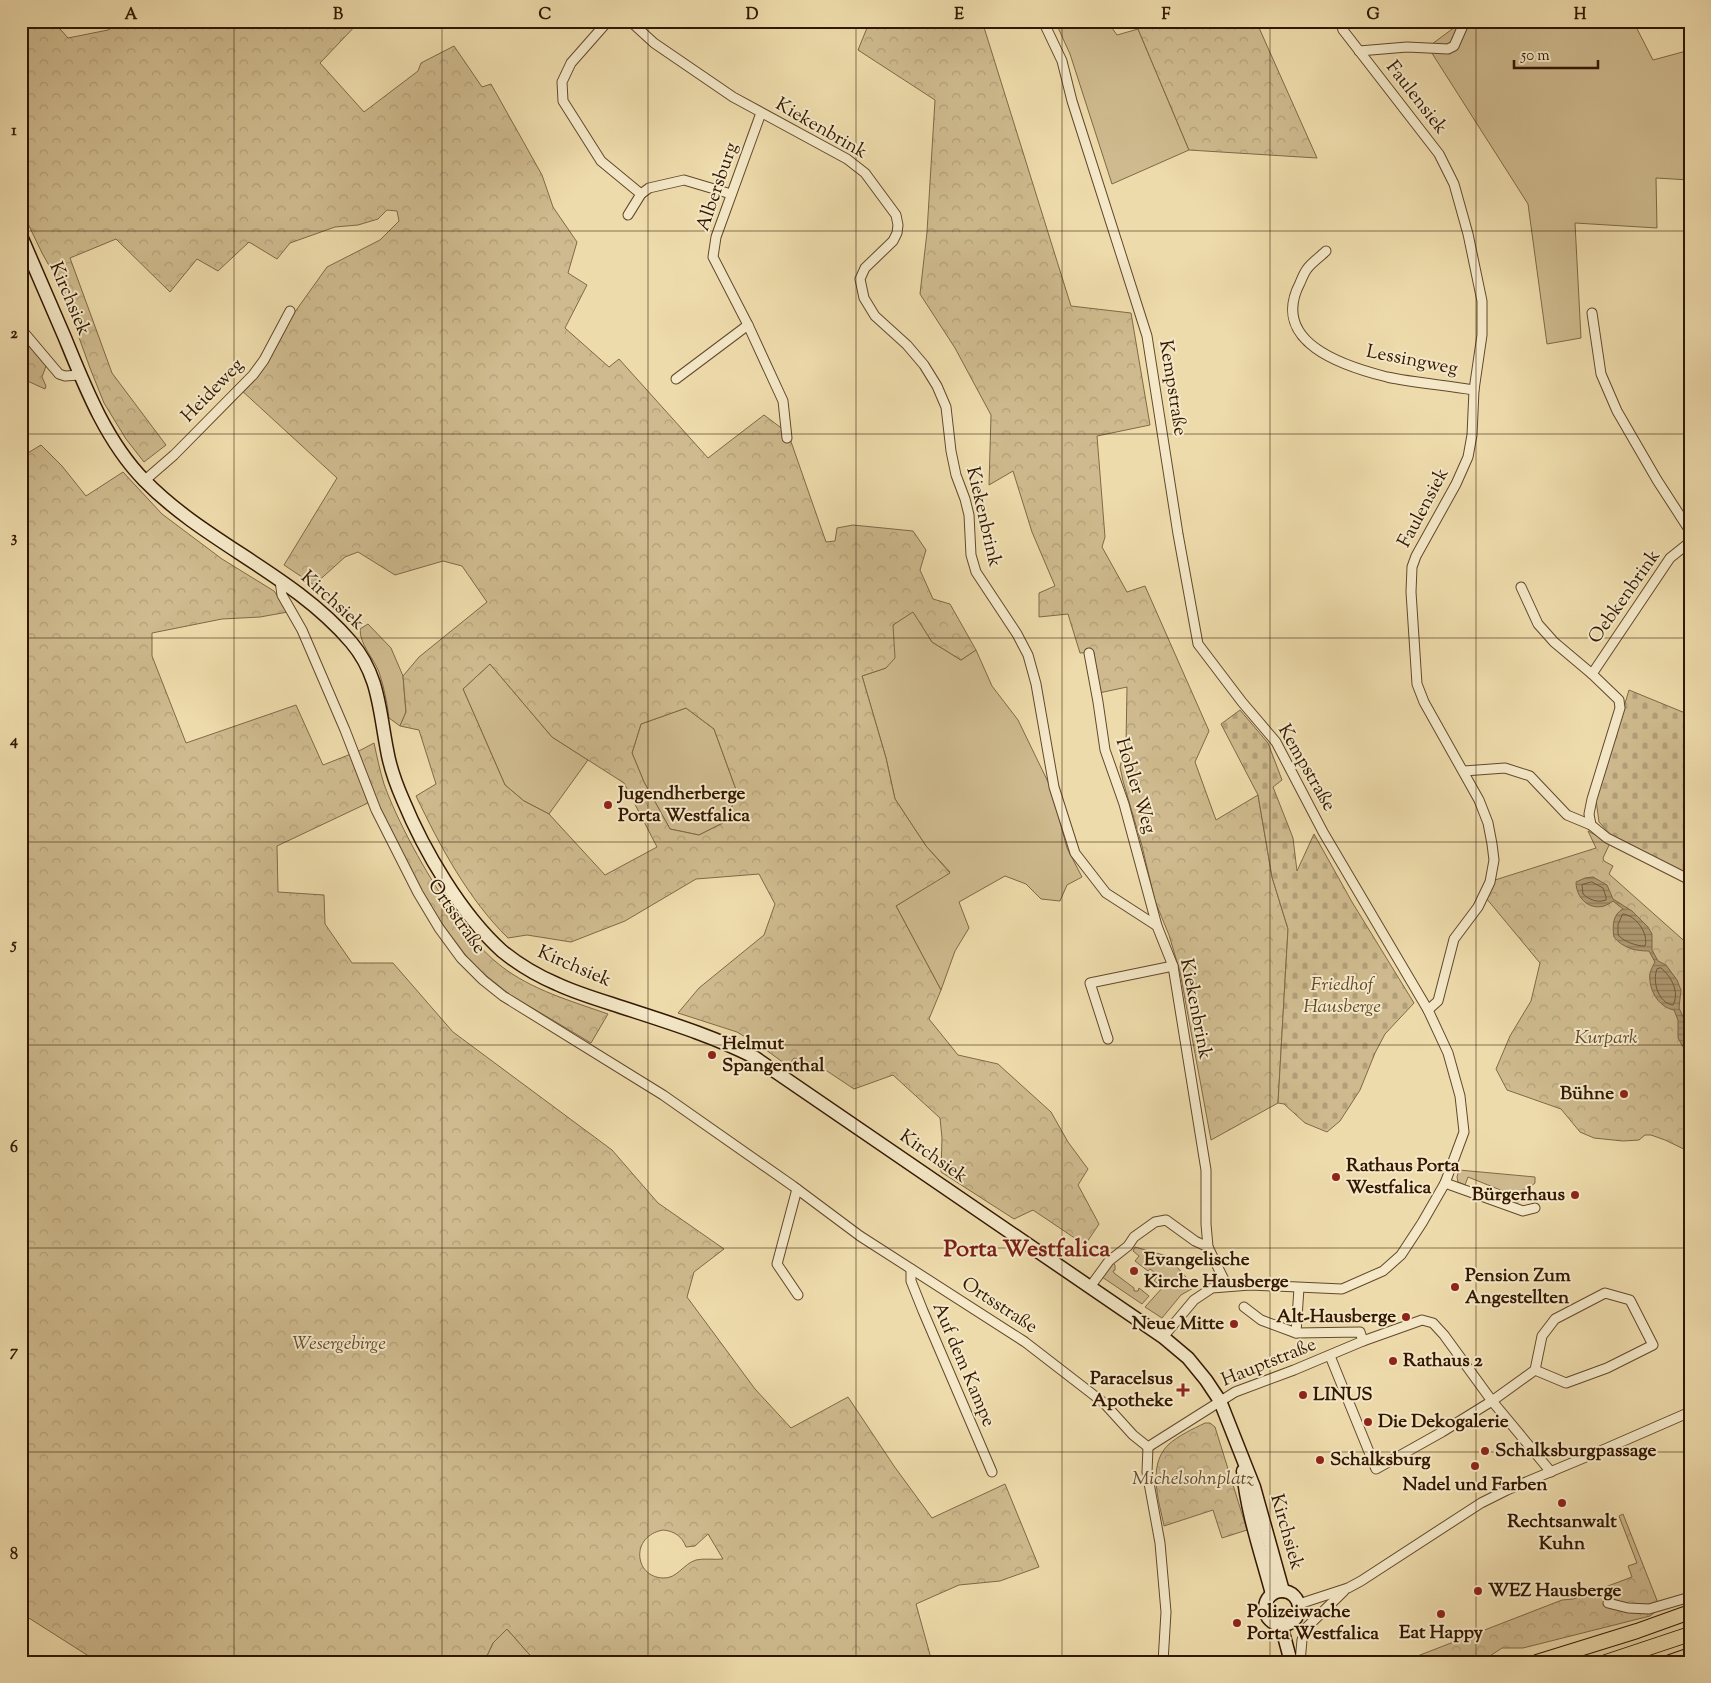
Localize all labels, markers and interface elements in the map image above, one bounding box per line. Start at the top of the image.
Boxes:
text: A [125,4,138,27]
text: B [333,4,343,27]
text: C [539,4,552,27]
text: D [746,4,759,27]
text: E [954,4,964,27]
text: F [1162,4,1171,27]
text: G [1366,4,1380,27]
text: H [1574,4,1587,27]
scale bar [1514,38,1597,70]
text: 50 m [1520,46,1550,67]
street label: Faulensiek [1379,56,1454,141]
street label: Kiekenbrink [770,92,873,167]
text: 1 [11,120,17,143]
street label: Albersburg [690,139,746,235]
street label: Kirchsiek [41,258,97,341]
text: 2 [10,323,18,346]
street label: Kempstraße [1151,338,1193,438]
street label: Lessingweg [1364,339,1460,383]
street label: Heideweg [175,353,251,429]
street label: Faulensiek [1392,463,1457,553]
street label: Kiekenbrink [958,464,1008,570]
text: 3 [11,527,18,550]
street label: Oebkenbrink [1583,544,1668,650]
street label: Kirchsiek [294,565,370,637]
street label: Kempstraße [1270,719,1342,817]
text: 4 [9,730,18,753]
street label: Hohler Weg [1108,735,1162,837]
place label: Jugendherberge Porta Westfalica [616,781,750,830]
marker: Jugendherberge Porta Westfalica [602,799,614,811]
street label: Ortsstraße [420,874,492,960]
text: 5 [9,934,17,957]
street label: Kirchsiek [533,939,616,995]
street label: Kiekenbrink [1172,956,1218,1062]
park label: Friedhof Hausberge [1303,972,1381,1021]
park label: Kurpark [1574,1025,1638,1052]
place label: Helmut Spangenthal [722,1031,825,1080]
marker: Helmut Spangenthal [706,1049,718,1061]
place label: Bühne [1560,1081,1614,1108]
marker: Bühne [1618,1088,1630,1100]
street label: Kirchsiek [893,1124,973,1191]
text: 6 [10,1137,18,1160]
place label: Rathaus Porta Westfalica [1346,1153,1460,1202]
marker: Rathaus Porta Westfalica [1330,1171,1342,1183]
place label: Bürgerhaus [1472,1182,1566,1209]
marker: Bürgerhaus [1569,1189,1581,1201]
district label: Porta Westfalica [944,1233,1111,1267]
place label: Evangelische Kirche Hausberge [1144,1247,1289,1296]
place label: Pension Zum Angestellten [1465,1263,1571,1312]
marker: Evangelische Kirche Hausberge [1128,1265,1140,1277]
street label: Ortsstraße [956,1271,1043,1341]
marker: Pension Zum Angestellten [1449,1281,1461,1293]
street label: Auf dem Kampe [925,1299,1001,1432]
place label: Alt-Hausberge [1276,1304,1396,1331]
place label: Neue Mitte [1132,1311,1224,1338]
marker: Alt-Hausberge [1400,1311,1412,1323]
marker: Neue Mitte [1228,1318,1240,1330]
park label: Wesergebirge [292,1331,386,1358]
street label: Hauptstraße [1218,1332,1321,1394]
text: 7 [10,1341,19,1364]
place label: Rathaus 2 [1403,1348,1483,1375]
marker: Rathaus 2 [1387,1355,1399,1367]
place label: Paracelsus Apotheke [1090,1366,1174,1415]
place label: LINUS [1313,1382,1373,1409]
marker: Paracelsus Apotheke [1177,1384,1189,1396]
marker: LINUS [1297,1389,1309,1401]
place label: Die Dekogalerie [1378,1409,1509,1436]
marker: Die Dekogalerie [1362,1416,1374,1428]
place label: Schalksburgpassage [1495,1438,1656,1465]
marker: Schalksburgpassage [1479,1445,1491,1457]
place label: Schalksburg [1330,1447,1431,1474]
marker: Schalksburg [1314,1454,1326,1466]
marker: Nadel und Farben [1469,1460,1481,1472]
park label: Michelsohnplatz [1132,1466,1254,1493]
place label: Nadel und Farben [1402,1472,1548,1499]
street label: Kirchsiek [1262,1491,1310,1574]
marker: Rechtsanwalt Kuhn [1556,1497,1568,1509]
place label: Rechtsanwalt Kuhn [1507,1509,1617,1558]
text: 8 [10,1544,18,1567]
place label: WEZ Hausberge [1488,1578,1622,1605]
marker: WEZ Hausberge [1472,1585,1484,1597]
place label: Polizeiwache Porta Westfalica [1247,1599,1379,1648]
marker: Eat Happy [1435,1608,1447,1620]
marker: Polizeiwache Porta Westfalica [1231,1617,1243,1629]
place label: Eat Happy [1399,1620,1484,1647]

